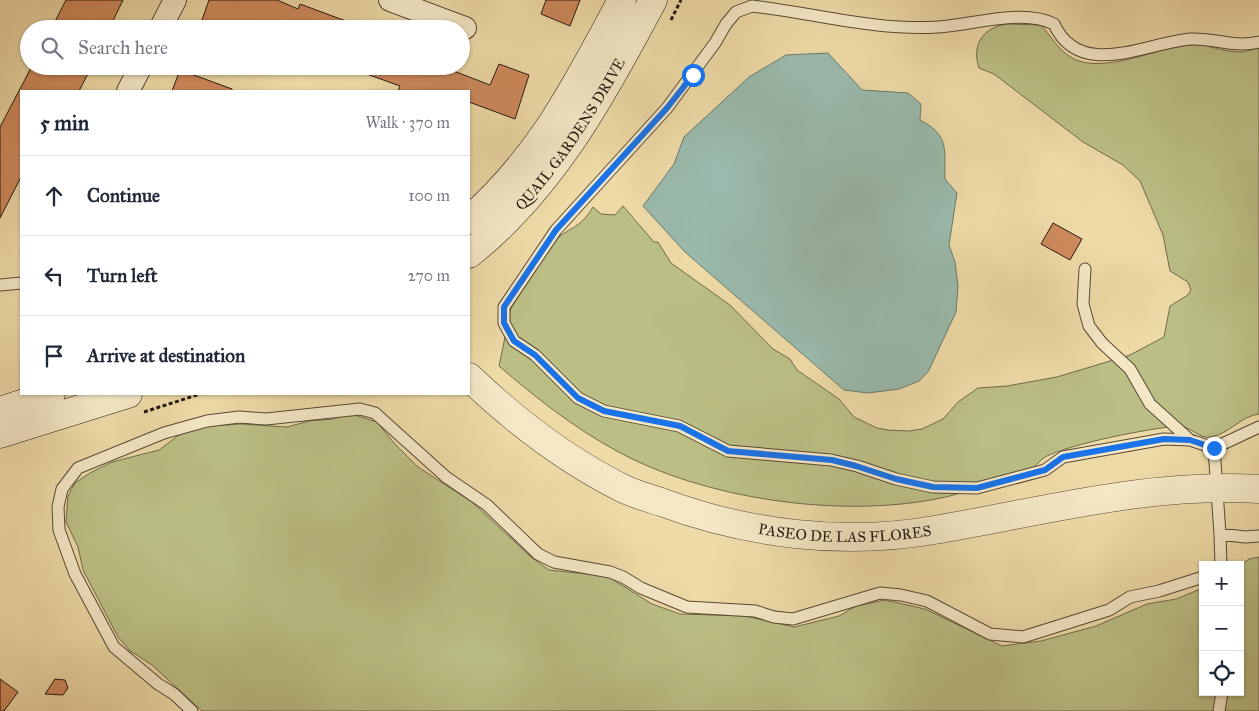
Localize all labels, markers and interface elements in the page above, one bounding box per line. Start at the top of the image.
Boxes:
search box [20,20,470,75]
icon: search [38,34,66,62]
text: Search here [78,36,168,59]
street label: QUAIL GARDENS DRIVE [512,55,629,214]
route start [682,64,705,87]
text: 5 min [40,110,89,136]
text: Walk · 370 m [366,113,450,132]
icon: ahead [40,182,68,210]
text: Continue [87,184,160,207]
text: 100 m [408,186,450,205]
icon: left [40,262,68,290]
text: Turn left [87,264,157,287]
text: 270 m [408,266,450,285]
icon: arrive [40,342,68,370]
text: Arrive at destination [87,344,245,367]
route end [1203,437,1226,460]
street label: PASEO DE LAS FLORES [757,520,933,546]
map controls [1199,561,1244,696]
button: + [1199,561,1244,606]
button: − [1199,606,1244,651]
button: locate [1199,651,1244,696]

